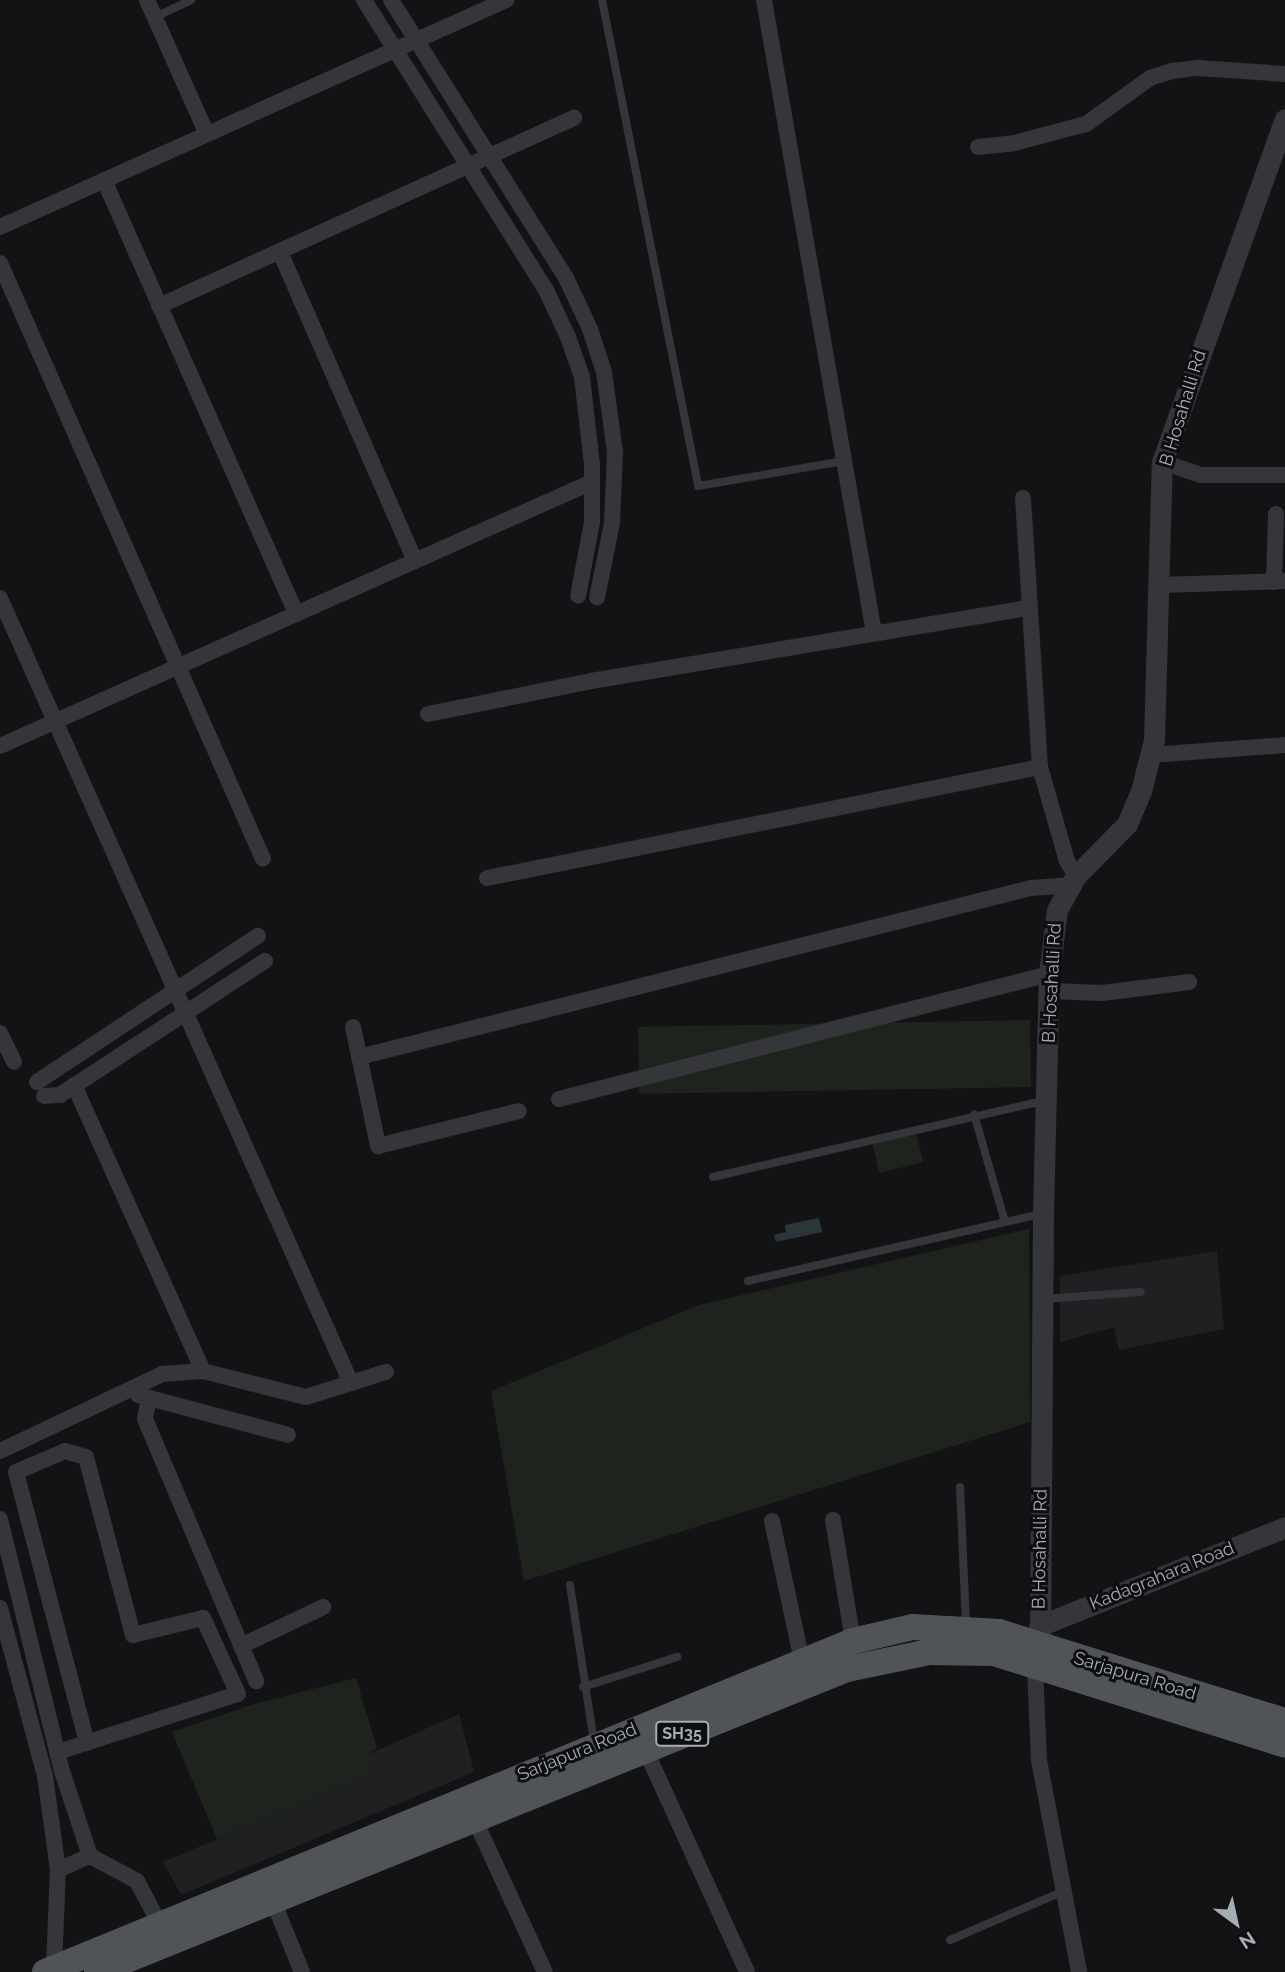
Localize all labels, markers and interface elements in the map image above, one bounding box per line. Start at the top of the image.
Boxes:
street label: B Hosahalli Rd [1155,347,1211,469]
street label: B Hosahalli Rd [1038,922,1066,1044]
street label: B Hosahalli Rd [1028,1489,1052,1609]
street label: Kadagrahara Road [1087,1537,1237,1615]
street label: Sarjapura Road [1071,1647,1199,1705]
street label: Sarjapura Road [514,1718,640,1786]
road number: SH35 [654,1722,710,1746]
north arrow [1201,1888,1271,1958]
text: N [1235,1927,1260,1954]

